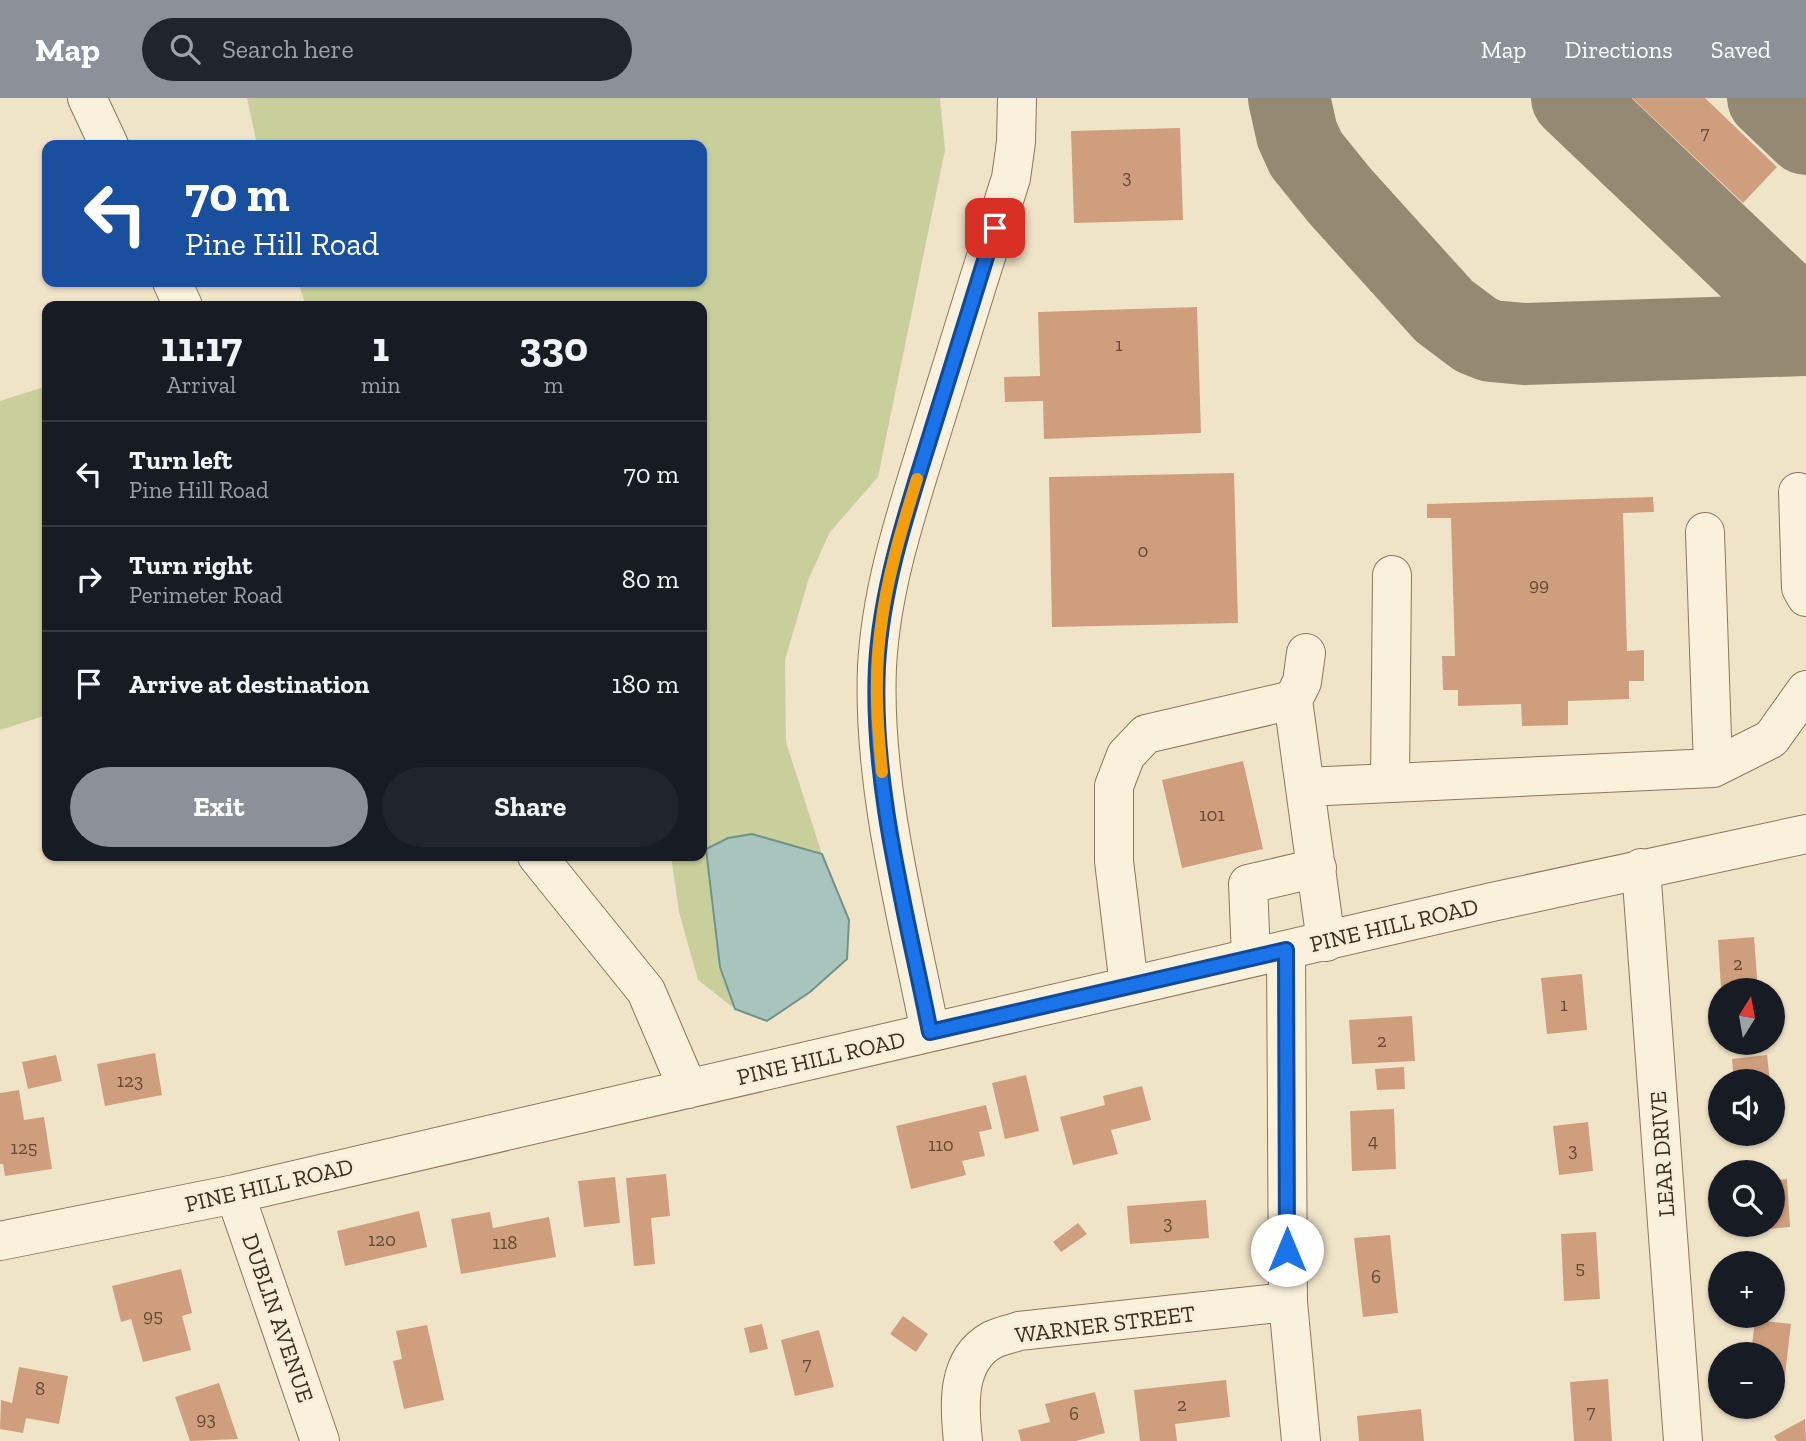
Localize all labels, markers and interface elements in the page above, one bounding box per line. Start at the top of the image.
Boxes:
search box [142,18,632,81]
text: Map [35,30,100,69]
icon: search [166,30,204,68]
text: Search here [222,33,354,65]
text: Map [1481,35,1527,64]
text: Directions [1565,35,1673,64]
text: Saved [1711,35,1771,64]
house number: 7 [1701,121,1710,144]
text: 70 m [185,165,290,224]
house number: 3 [1122,165,1132,188]
icon: left [70,168,161,259]
pin [965,198,1025,258]
icon: arrive [976,209,1014,247]
text: Pine Hill Road [185,225,379,263]
text: 11:17 [161,321,242,372]
text: 1 [372,321,389,372]
text: 330 [519,321,588,372]
house number: 1 [1115,333,1123,356]
text: Arrival [167,371,236,399]
text: min [361,371,400,399]
text: m [544,371,564,399]
text: Turn left [129,444,232,476]
icon: left [70,455,108,493]
text: 70 m [623,458,679,490]
text: Pine Hill Road [129,476,269,504]
house number: 0 [1138,539,1149,562]
text: Turn right [129,549,252,581]
icon: right [70,560,108,598]
text: 80 m [622,563,679,595]
house number: 99 [1529,573,1549,596]
text: Perimeter Road [129,581,283,609]
icon: arrive [70,665,108,703]
text: Arrive at destination [129,668,369,700]
text: 180 m [612,668,679,700]
button: Exit [70,767,368,847]
button: Share [382,767,679,847]
house number: 101 [1199,803,1225,826]
street label: PINE HILL ROAD [1307,892,1481,958]
house number: 2 [1733,952,1743,975]
north arrow [1708,978,1785,1055]
map controls [1708,978,1785,1419]
house number: 1 [1560,993,1568,1016]
street label: PINE HILL ROAD [734,1025,908,1091]
house number: 2 [1377,1029,1387,1052]
house number: 123 [117,1069,143,1092]
button: sound [1708,1069,1785,1146]
street label: LEAR DRIVE [1644,1090,1680,1218]
house number: 4 [1368,1129,1378,1152]
house number: 110 [928,1133,954,1156]
house number: 125 [11,1136,37,1159]
house number: 3 [1568,1138,1578,1161]
street label: PINE HILL ROAD [182,1152,356,1218]
button: search [1708,1160,1785,1237]
house number: 3 [1163,1211,1173,1234]
position arrow [1250,1213,1324,1287]
house number: 120 [368,1228,396,1251]
street label: DUBLIN AVENUE [236,1230,320,1406]
house number: 118 [493,1231,517,1254]
button: + [1708,1251,1785,1328]
house number: 5 [1575,1256,1585,1279]
house number: 6 [1371,1265,1381,1288]
street label: WARNER STREET [1013,1299,1197,1349]
house number: 95 [143,1304,163,1327]
button: − [1708,1342,1785,1419]
house number: 7 [803,1352,812,1375]
house number: 8 [35,1377,45,1400]
house number: 2 [1177,1393,1187,1416]
house number: 7 [1587,1400,1596,1423]
house number: 6 [1069,1402,1079,1425]
house number: 93 [196,1407,216,1430]

